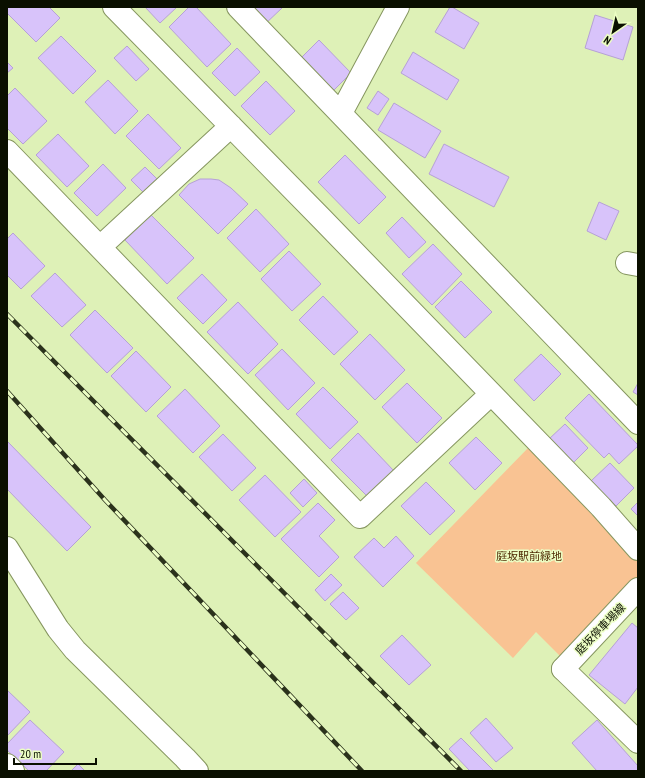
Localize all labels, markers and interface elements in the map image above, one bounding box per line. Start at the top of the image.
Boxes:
north arrow [593,12,633,52]
text: N [601,33,614,48]
park label: 庭坂駅前緑地 [496,549,562,563]
street label: 庭坂停車場線 [572,600,628,658]
scale bar [14,740,96,766]
text: 20 m [20,746,41,761]

